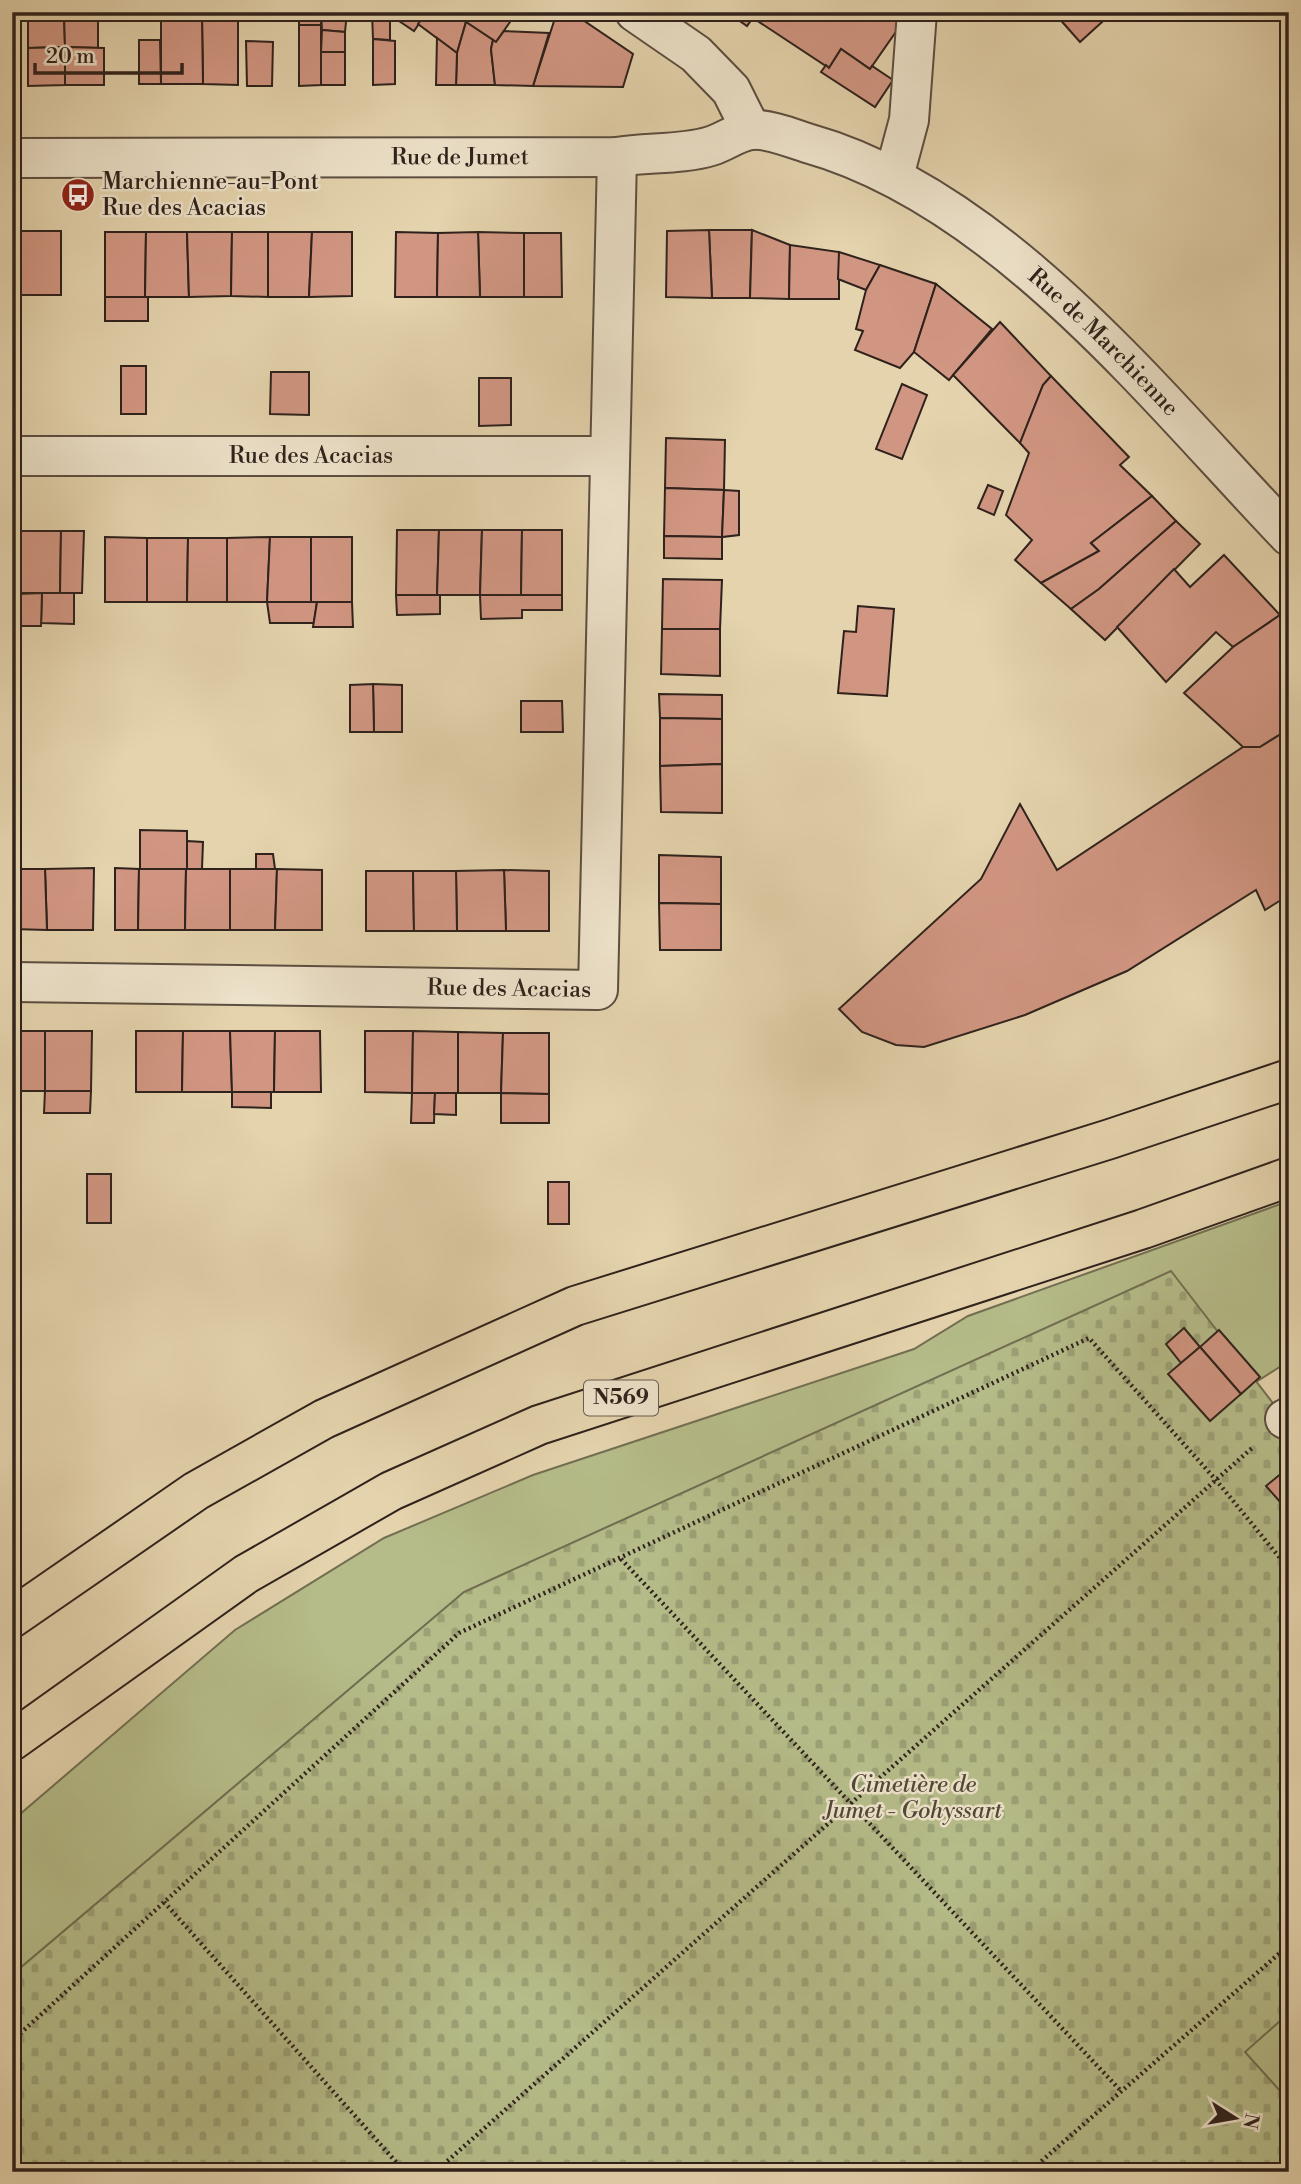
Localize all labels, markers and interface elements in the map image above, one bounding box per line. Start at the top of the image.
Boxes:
scale bar [35,32,182,76]
text: 20 m [46,44,95,70]
street label: Rue de Jumet [391,143,529,171]
place label: Marchienne-au-Pont Rue des Acacias [102,168,319,222]
bus stop icon: Marchienne-au-Pont Rue des Acacias [59,176,97,214]
street label: Rue de Marchienne [1022,262,1185,422]
street label: Rue des Acacias [229,442,393,470]
street label: Rue des Acacias [427,974,591,1004]
road number: N569 [584,1380,658,1416]
park label: Cimetière de Jumet - Gohyssart [821,1771,1002,1825]
north arrow [1200,2082,1270,2152]
text: N [1237,2111,1264,2131]

